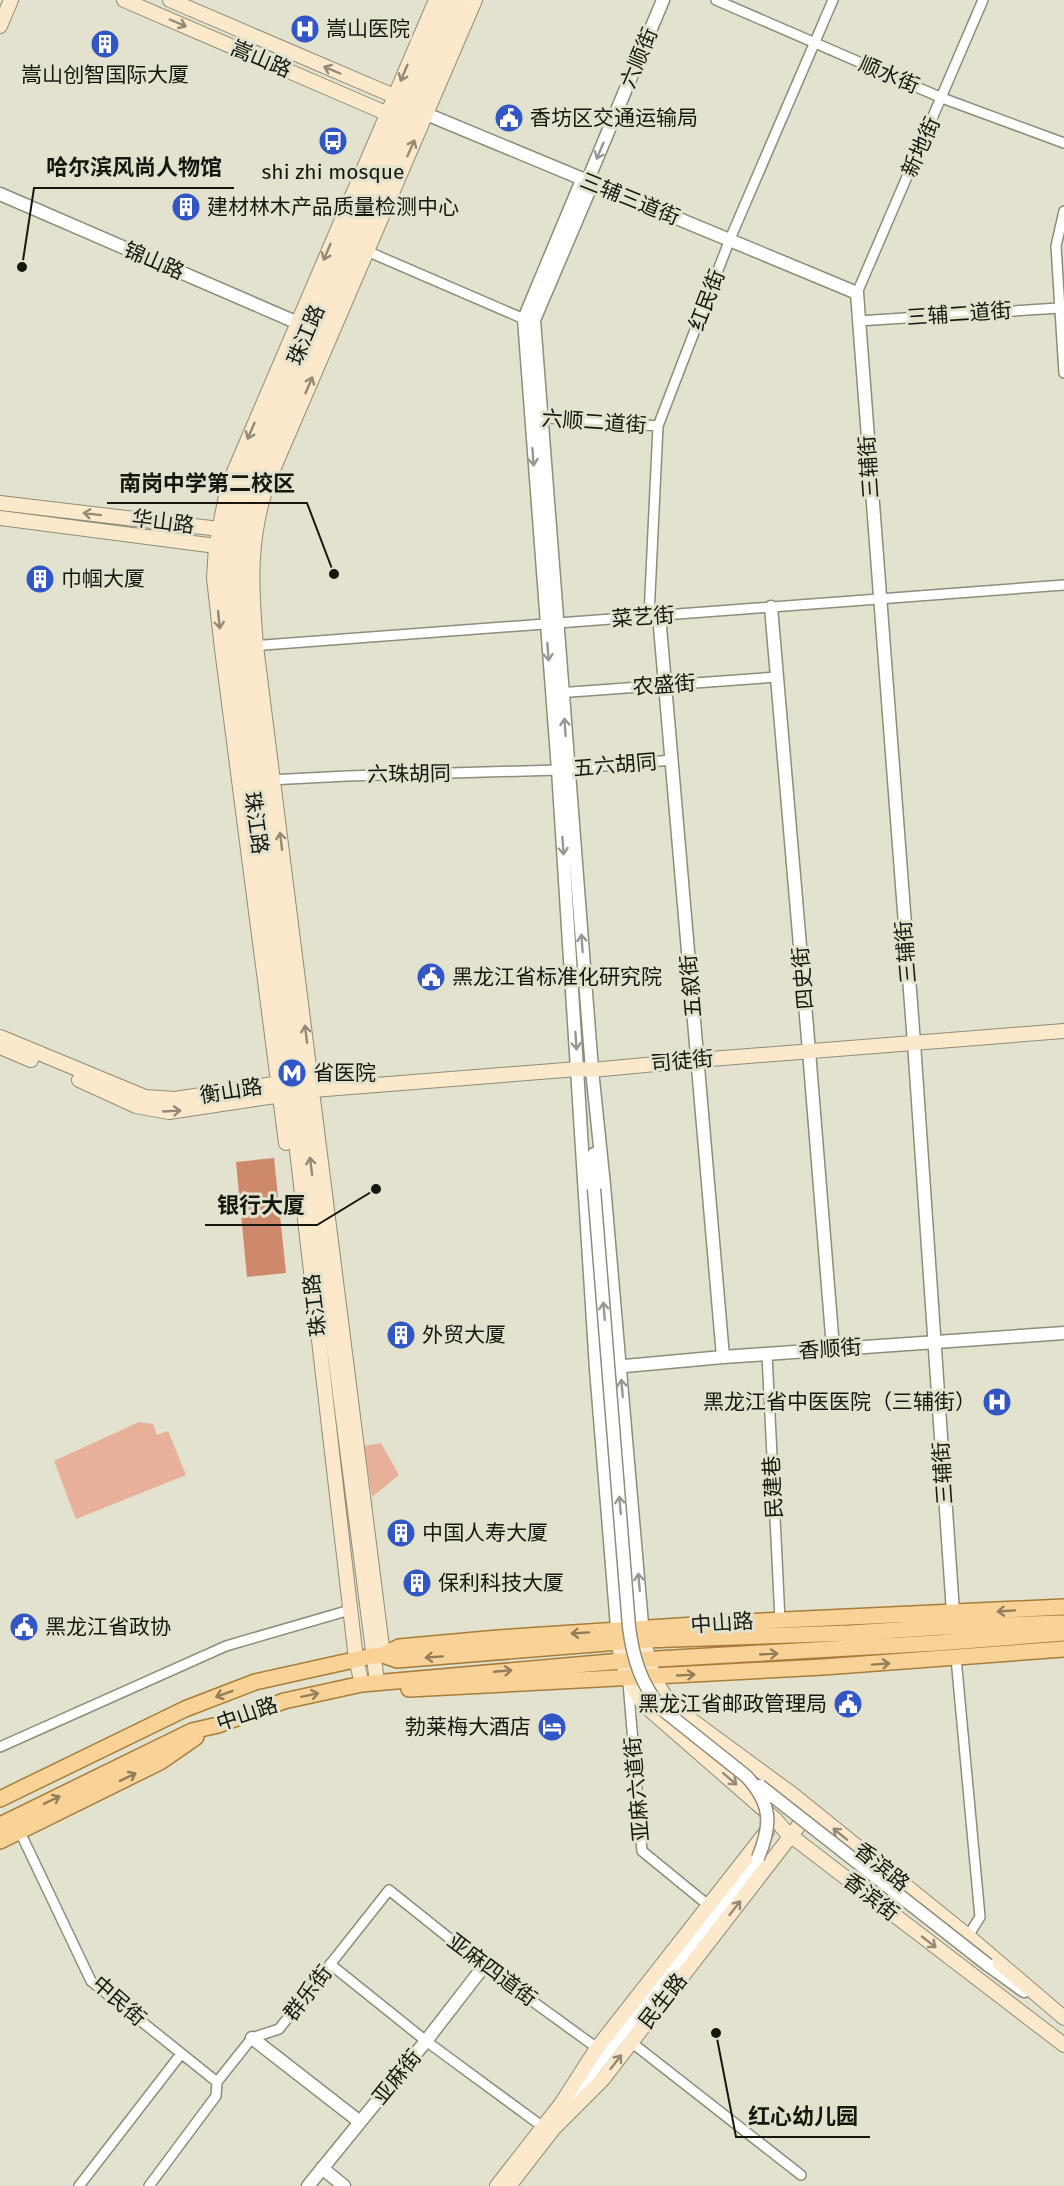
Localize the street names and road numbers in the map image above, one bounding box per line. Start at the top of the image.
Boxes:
street label: 六顺街 [615,24,663,92]
street label: 嵩山路 [227,35,295,83]
street label: 顺水街 [855,51,923,99]
street label: 新地街 [896,113,946,181]
street label: 三辅三道街 [576,167,684,231]
street label: 锦山路 [120,237,188,285]
street label: 红民街 [684,266,730,334]
street label: 三辅二道街 [906,297,1012,331]
street label: 珠江路 [282,301,330,369]
street label: 六顺二道街 [541,405,647,439]
street label: 三辅街 [854,435,884,499]
street label: 华山路 [130,505,196,539]
street label: 菜艺街 [611,602,675,632]
street label: 农盛街 [632,670,696,700]
street label: 五六胡同 [572,748,658,782]
street label: 六珠胡同 [367,760,451,788]
street label: 珠江路 [239,790,273,856]
street label: 三辅街 [890,919,922,985]
street label: 四史街 [787,945,819,1011]
street label: 五叙街 [675,953,707,1019]
street label: 司徒街 [649,1045,715,1077]
street label: 衡山路 [198,1073,264,1109]
street label: 珠江路 [298,1272,332,1338]
street label: 香顺街 [798,1334,862,1364]
street label: 三辅街 [928,1441,958,1505]
street label: 民建巷 [758,1455,788,1519]
street label: 中山路 [690,1608,754,1638]
street label: 中山路 [213,1691,281,1737]
street label: 亚麻六道街 [619,1736,655,1842]
street label: 香滨路 [849,1837,915,1897]
street label: 香滨街 [838,1867,904,1927]
street label: 亚麻四道街 [442,1928,542,2012]
street label: 群乐街 [278,1960,338,2026]
street label: 民生路 [633,1968,693,2034]
street label: 中民街 [87,1971,151,2031]
street label: 亚麻街 [367,2044,427,2110]

